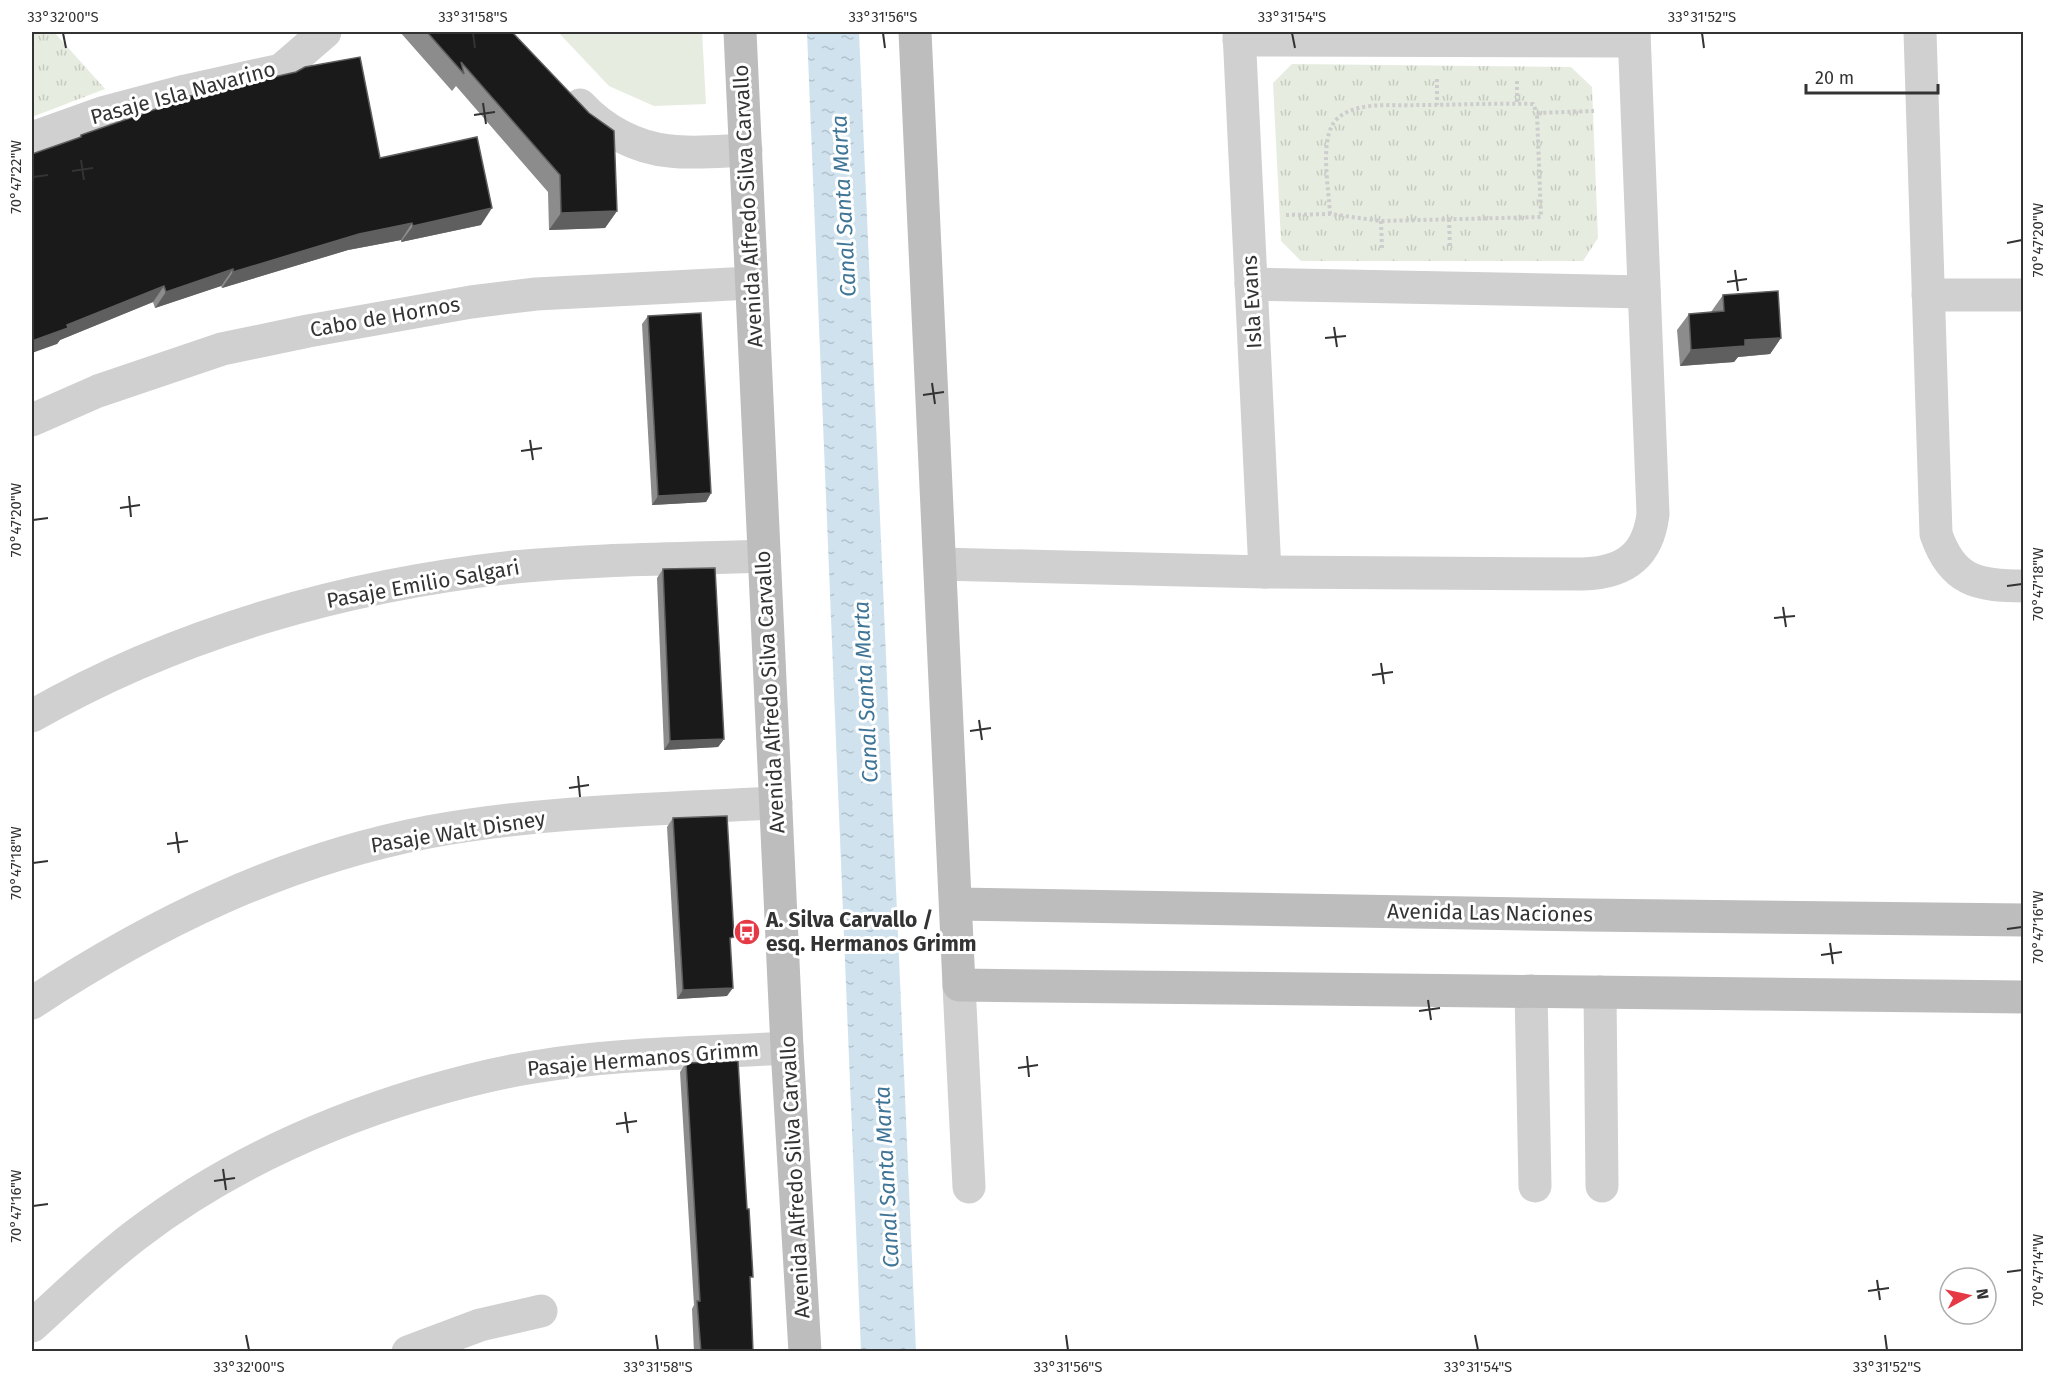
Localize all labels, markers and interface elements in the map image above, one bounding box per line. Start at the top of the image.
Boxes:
text: 33°32'00"S [27,8,99,26]
text: 33°31'58"S [438,8,508,26]
text: 33°31'56"S [848,8,918,26]
text: 33°31'54"S [1258,8,1326,26]
text: 33°31'52"S [1668,8,1736,26]
street label: Pasaje Isla Navarino [88,56,278,130]
scale bar [1806,57,1938,95]
street label: Avenida Alfredo Silva Carvallo [728,64,768,348]
text: 20 m [1815,67,1854,89]
water label: Canal Santa Marta [825,114,862,298]
text: 70°47'22"W [7,140,25,214]
text: 70°47'20"W [2029,202,2047,277]
street label: Isla Evans [1237,254,1267,349]
street label: Cabo de Hornos [308,291,462,343]
text: 70°47'20"W [7,482,25,557]
text: 70°47'18"W [2029,547,2047,621]
street label: Avenida Alfredo Silva Carvallo [750,550,790,834]
street label: Pasaje Emilio Salgari [324,554,522,614]
water label: Canal Santa Marta [847,600,884,784]
street label: Pasaje Walt Disney [369,805,548,859]
text: 70°47'18"W [7,826,25,900]
text: 70°47'16"W [2029,890,2047,963]
street label: Avenida Las Naciones [1387,898,1593,928]
place label: A. Silva Carvallo / esq. Hermanos Grimm [765,907,976,957]
bus stop icon: A. Silva Carvallo / esq. Hermanos Grimm [732,917,762,947]
street label: Avenida Alfredo Silva Carvallo [775,1035,815,1319]
street label: Pasaje Hermanos Grimm [526,1036,760,1082]
water label: Canal Santa Marta [868,1085,905,1269]
text: 70°47'16"W [7,1169,25,1242]
text: 70°47'14"W [2029,1233,2047,1306]
north arrow [1938,1266,1998,1326]
text: N [1972,1287,1993,1301]
text: 33°32'00"S [213,1358,285,1376]
text: 33°31'58"S [623,1358,693,1376]
text: 33°31'56"S [1033,1358,1103,1376]
text: 33°31'54"S [1444,1358,1512,1376]
text: 33°31'52"S [1853,1358,1921,1376]

